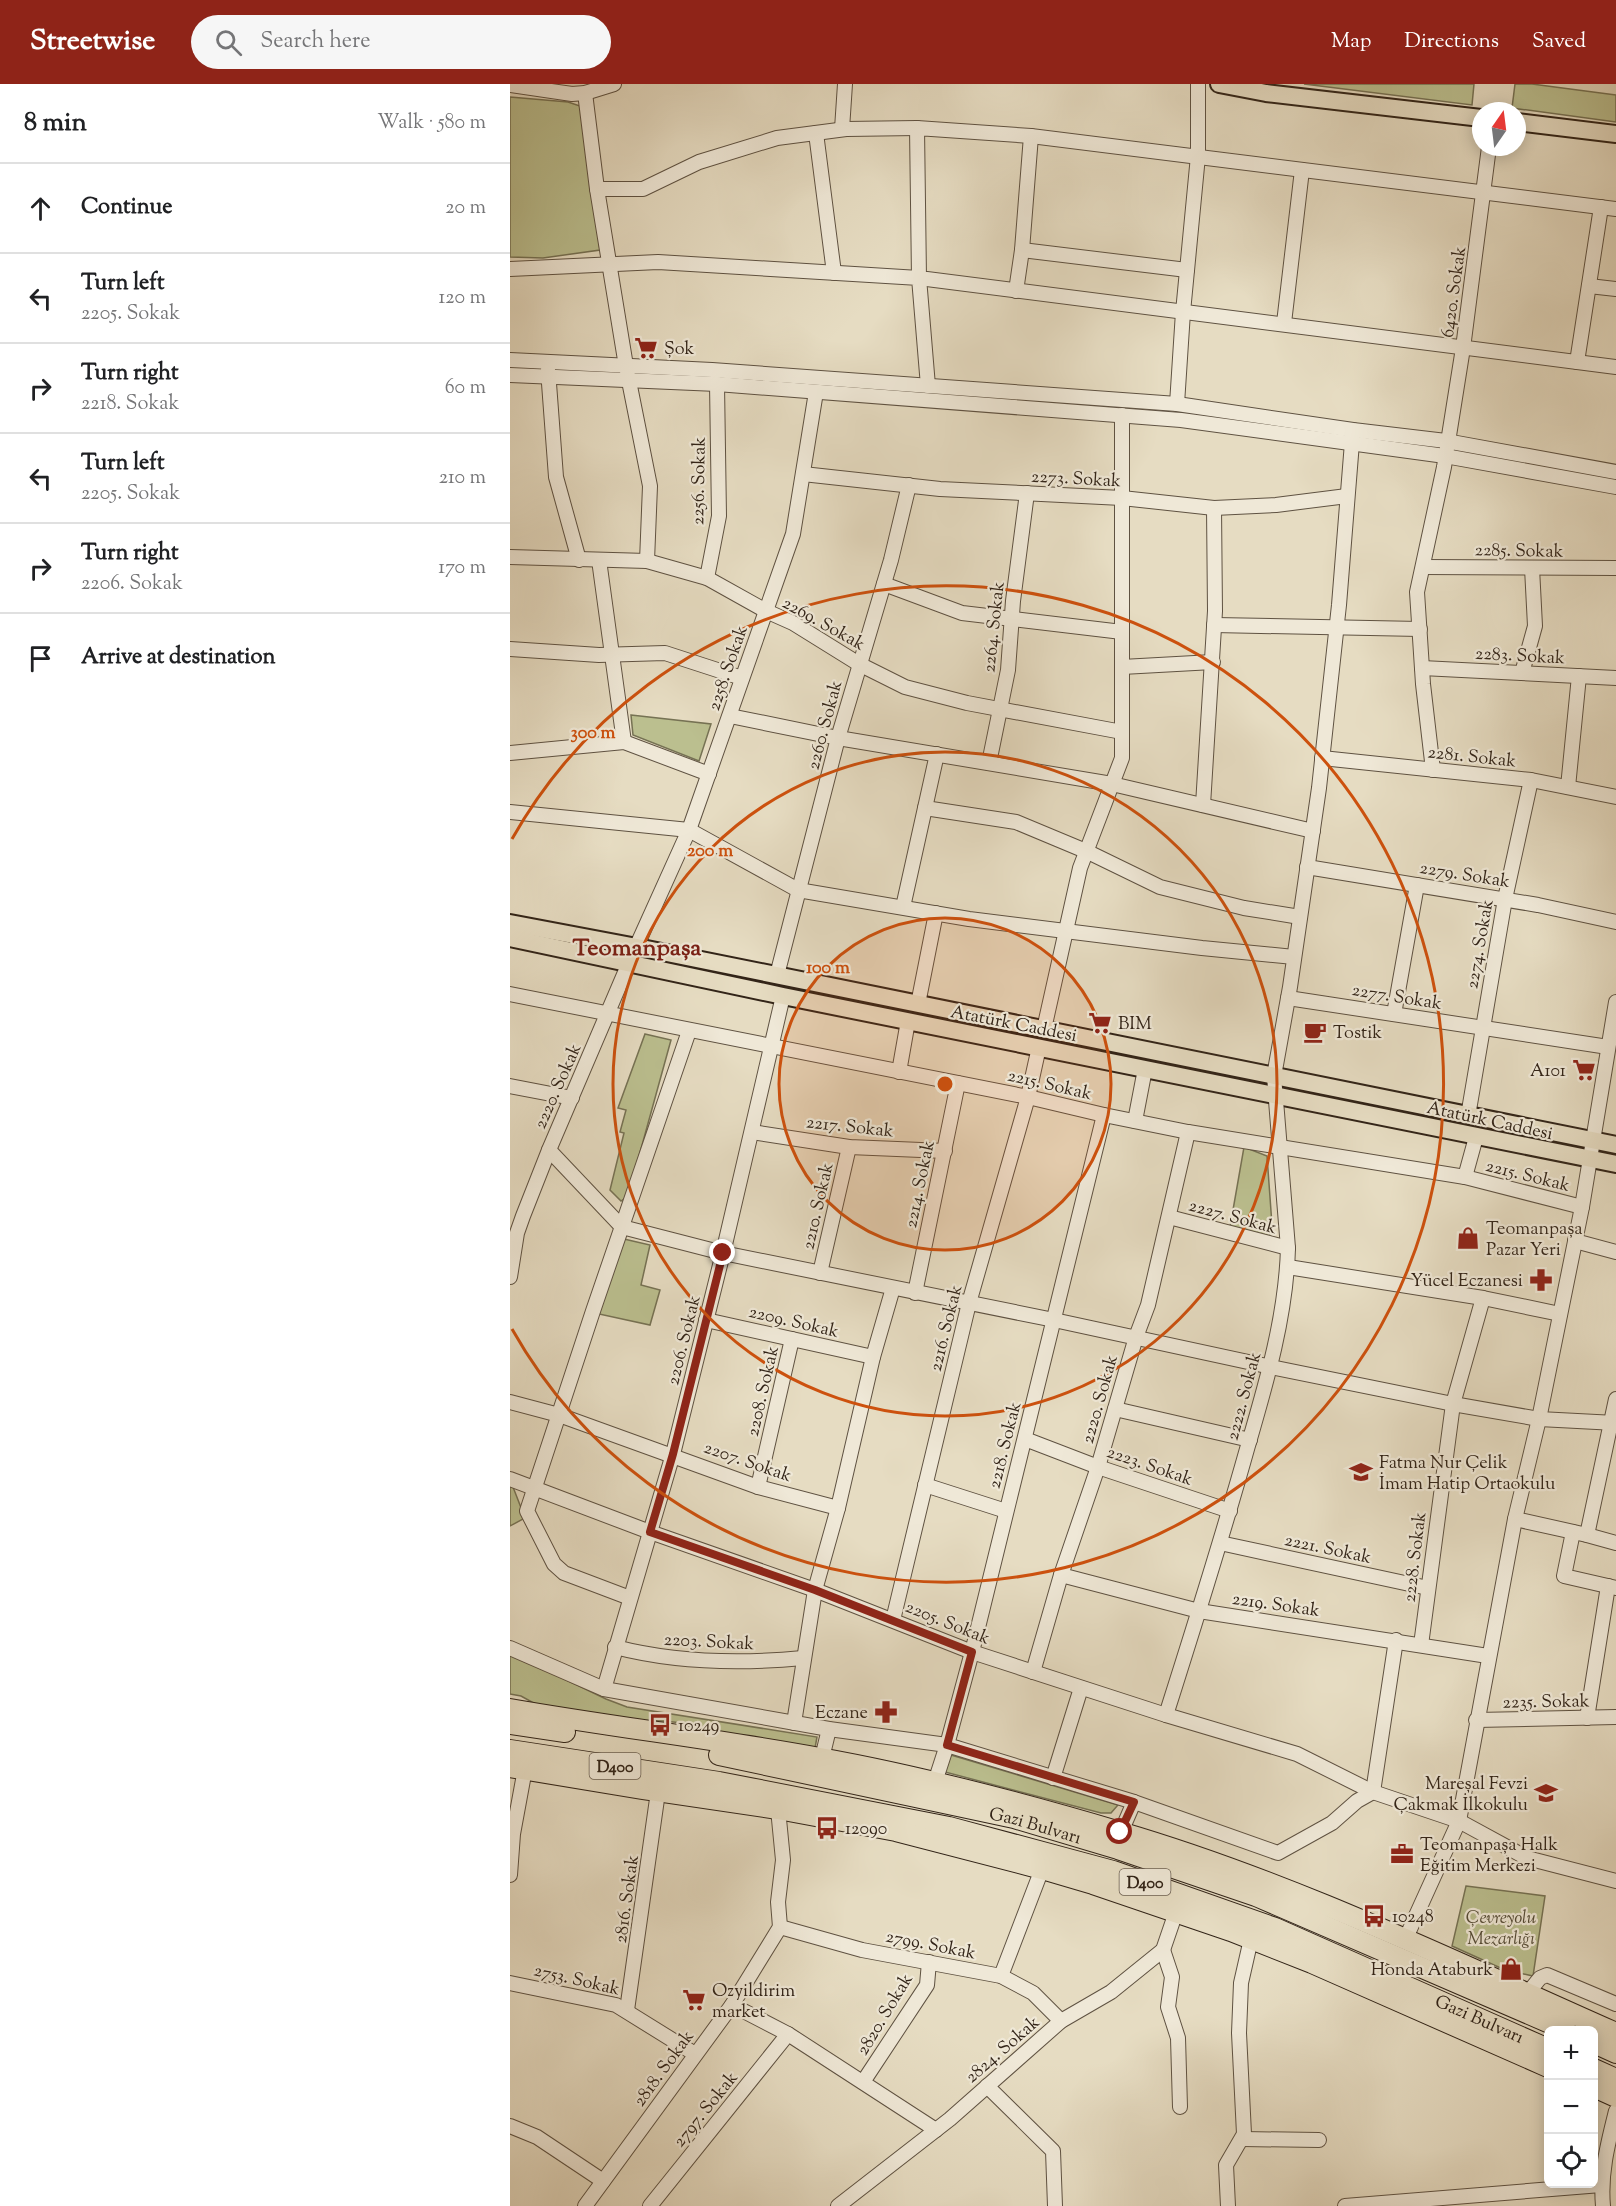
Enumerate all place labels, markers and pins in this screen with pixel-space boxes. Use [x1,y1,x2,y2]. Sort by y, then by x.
supermarket icon: Şok [633,335,659,361]
place label: Şok [664,337,694,363]
supermarket icon: BIM [1087,1010,1113,1036]
place label: BIM [1118,1012,1152,1038]
cafe icon: Tostik [1302,1019,1328,1045]
place label: Tostik [1333,1021,1382,1047]
supermarket icon: A101 [1571,1057,1597,1083]
place label: A101 [1530,1059,1566,1085]
centre of rings [935,1074,955,1094]
place label: Teomanpaşa Pazar Yeri [1486,1217,1583,1264]
shop icon: Teomanpaşa Pazar Yeri [1455,1225,1481,1251]
pharmacy icon: Yücel Eczanesi [1528,1267,1554,1293]
place label: Yücel Eczanesi [1411,1269,1523,1295]
place label: Fatma Nur Çelik İmam Hatip Ortaokulu [1379,1451,1555,1498]
school or university icon: Fatma Nur Çelik İmam Hatip Ortaokulu [1348,1459,1374,1485]
pharmacy icon: Eczane [873,1699,899,1725]
place label: Eczane [815,1701,868,1727]
bus stop icon: 10249 [647,1712,673,1738]
place label: 10249 [678,1714,720,1740]
place label: Mareşal Fevzi Çakmak İlkokulu [1393,1772,1528,1819]
school or university icon: Mareşal Fevzi Çakmak İlkokulu [1533,1780,1559,1806]
bus stop icon: 12090 [814,1815,840,1841]
place label: 12090 [845,1817,887,1843]
place label: Teomanpaşa Halk Eğitim Merkezi [1420,1833,1558,1880]
office icon: Teomanpaşa Halk Eğitim Merkezi [1389,1841,1415,1867]
bus stop icon: 10248 [1361,1903,1387,1929]
place label: 10248 [1392,1905,1434,1931]
shop icon: Honda Ataburk [1498,1956,1524,1982]
place label: Honda Ataburk [1371,1958,1493,1984]
place label: Ozyildirim market [712,1979,795,2026]
supermarket icon: Ozyildirim market [681,1987,707,2013]

